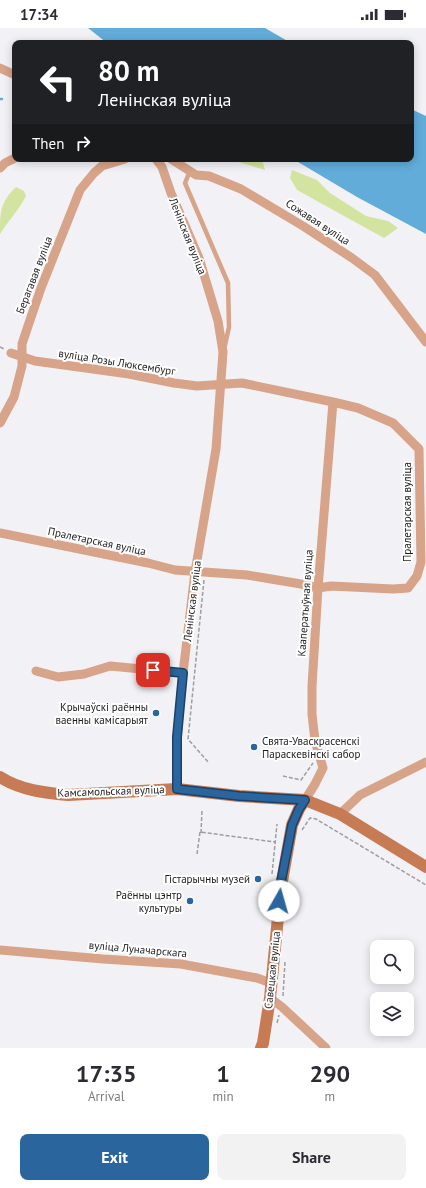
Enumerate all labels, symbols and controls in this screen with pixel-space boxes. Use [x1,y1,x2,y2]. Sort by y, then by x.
text: 17:34 [20,5,58,24]
text: 80 m [98,52,159,89]
icon: left [32,56,84,108]
text: Ленінская вуліца [98,88,231,111]
icon: right [72,132,94,154]
text: Then [32,134,64,153]
street label: Ленінская вуліца [166,195,210,276]
street label: Сожавая вуліца [283,196,353,248]
street label: Берагавая вуліца [13,234,55,316]
street label: вуліца Розы Люксембург [58,346,177,378]
street label: Пралетарская вуліца [400,462,414,562]
street label: Пралетарская вуліца [47,524,147,558]
street label: Кааператыўная вуліца [294,549,316,657]
street label: Ленінская вуліца [180,560,204,643]
pin [136,653,170,687]
icon: arrive [142,659,164,681]
place label: Крычаўскі раённы ваенны камісарыят [55,700,149,727]
marker: Крычаўскі раённы ваенны камісарыят [151,708,161,718]
place label: Свята-Уваскрасенскі Параскевінскі сабор [262,734,360,761]
marker: Свята-Уваскрасенскі Параскевінскі сабор [249,742,259,752]
street label: Камсамольская вуліца [57,782,165,800]
place label: Гістарычны музей [164,872,250,886]
marker: Гістарычны музей [253,874,263,884]
position arrow [258,880,300,922]
place label: Раённы цэнтр культуры [116,888,182,915]
marker: Раённы цэнтр культуры [185,896,195,906]
street label: Савецкая вуліца [261,930,283,1010]
street label: вуліца Луначарскага [88,938,188,960]
map controls [370,940,414,1036]
button: search [370,940,414,984]
button: layers [370,992,414,1036]
text: 17:35 [76,1058,137,1089]
text: 1 [216,1058,230,1089]
text: 290 [309,1058,350,1089]
text: Arrival [88,1088,124,1105]
text: min [212,1088,234,1105]
text: m [325,1088,335,1105]
button: Exit [20,1134,209,1180]
button: Share [217,1134,406,1180]

